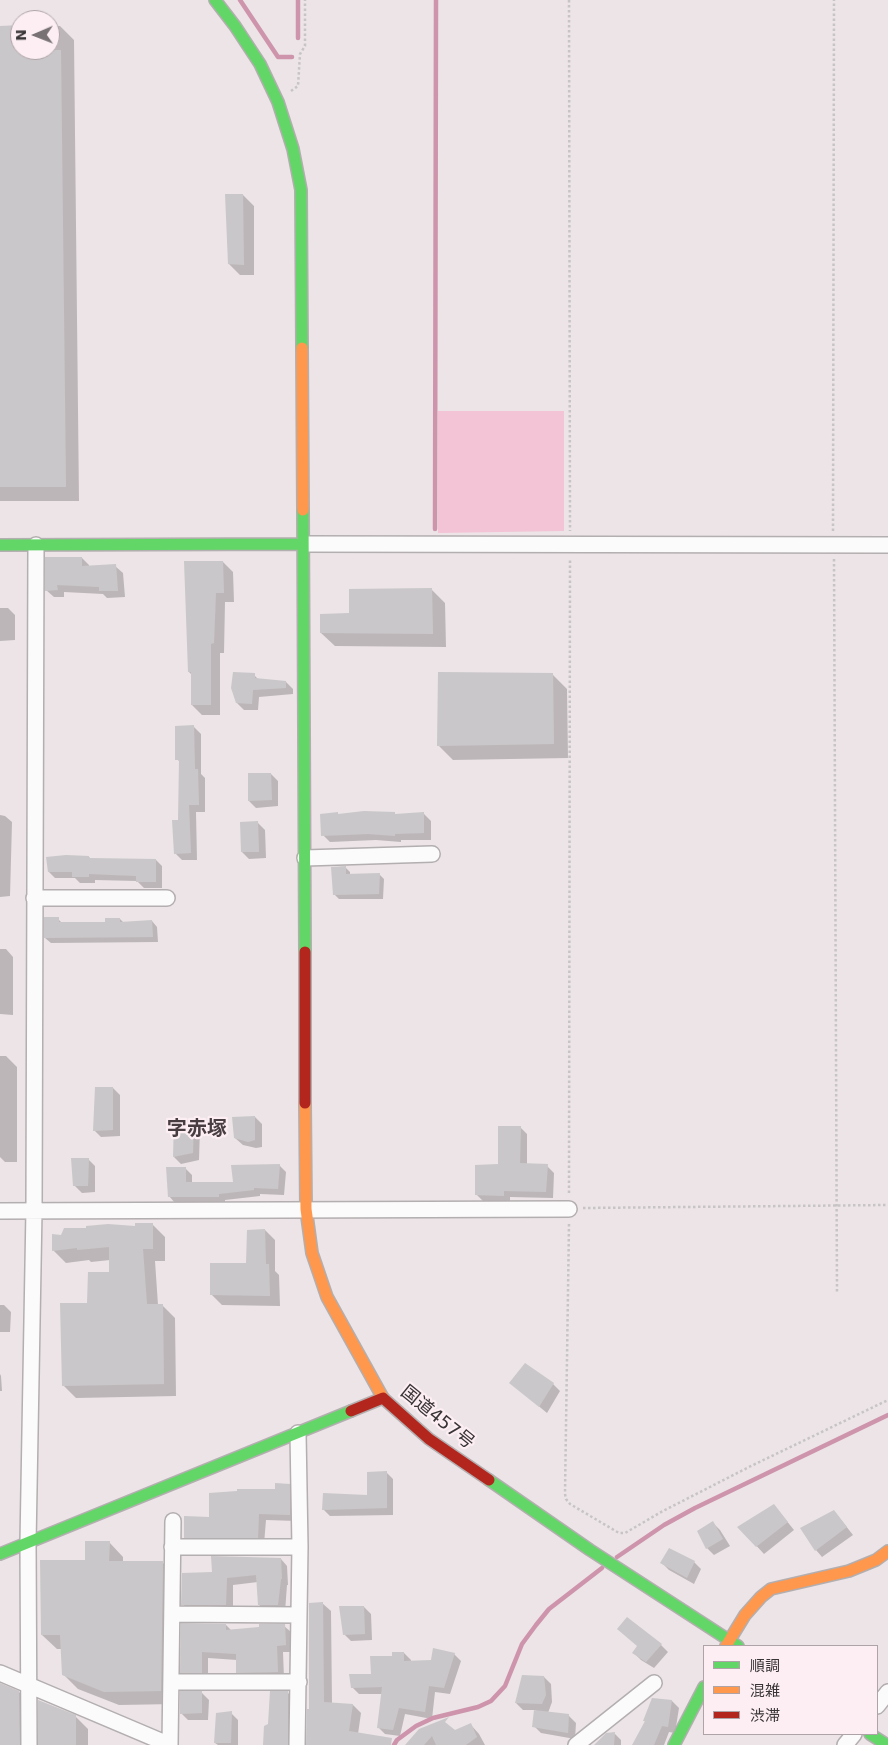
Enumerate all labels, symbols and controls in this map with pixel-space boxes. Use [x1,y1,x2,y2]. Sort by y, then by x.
north arrow [10,10,60,60]
text: N [13,29,29,41]
district label: 字赤塚 [167,1118,227,1142]
street label: 国道457号 [396,1382,478,1454]
legend [703,1645,878,1735]
text: 順調 [750,1657,780,1675]
text: 混雑 [750,1682,780,1700]
text: 渋滞 [750,1707,780,1725]

